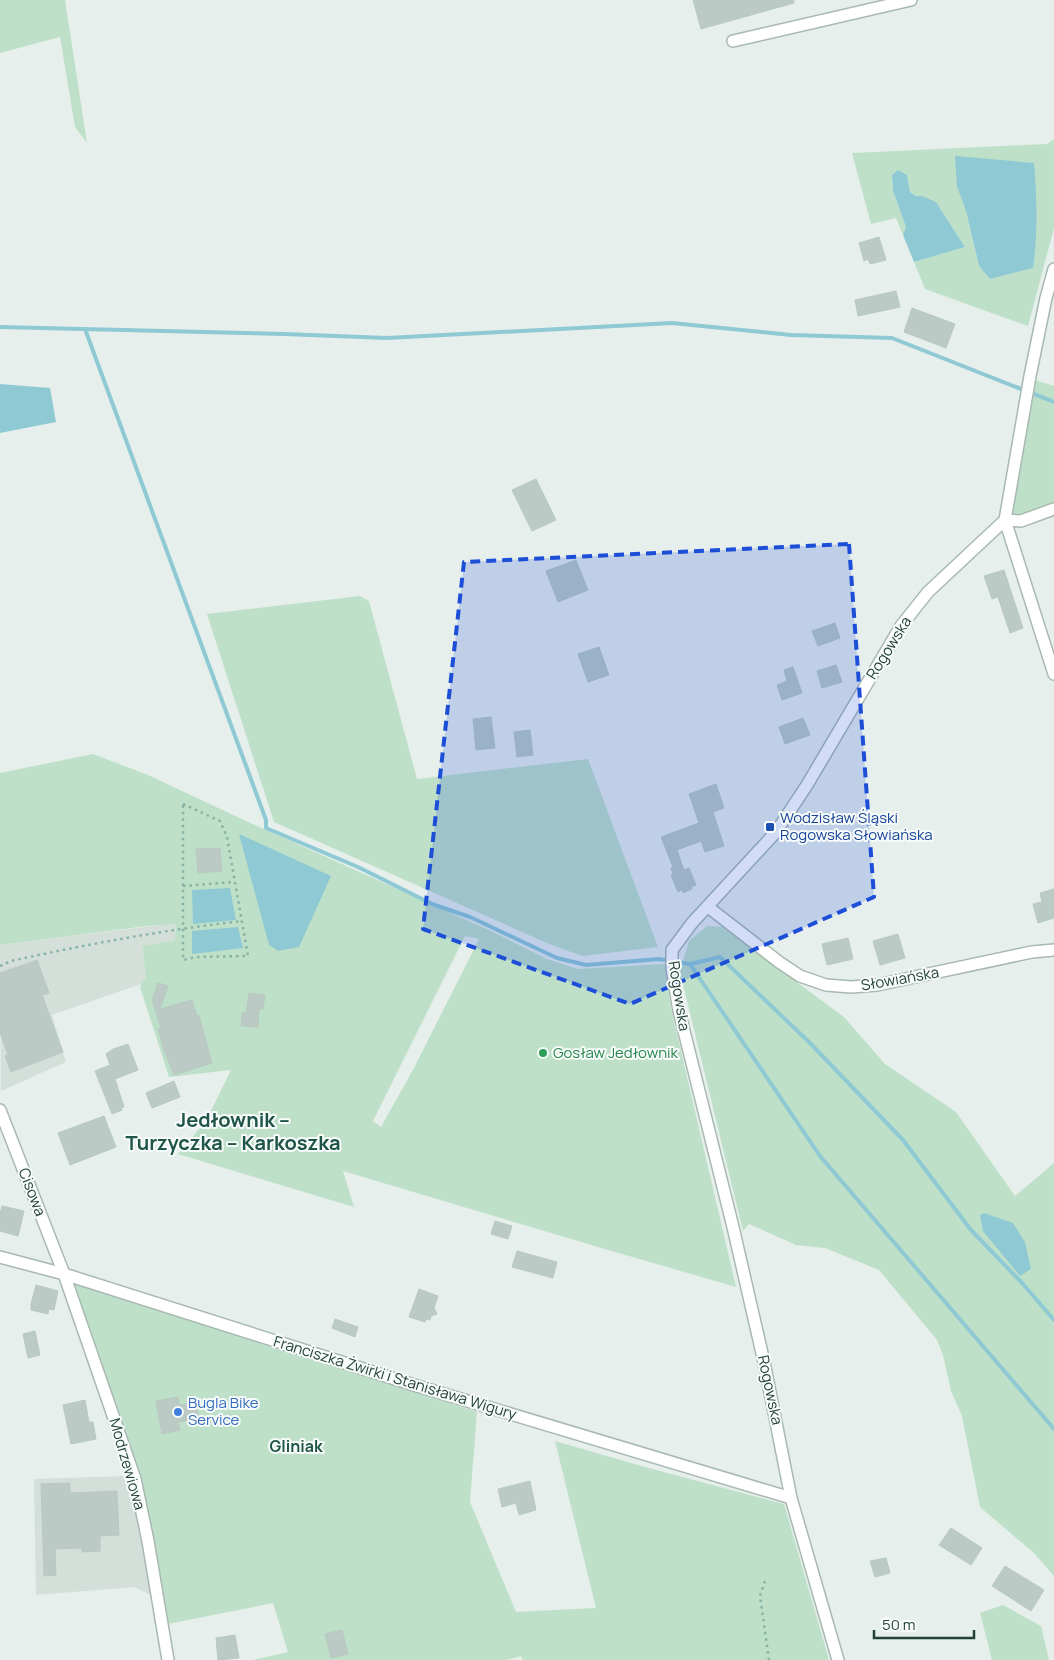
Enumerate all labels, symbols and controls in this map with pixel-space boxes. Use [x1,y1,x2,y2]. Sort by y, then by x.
street label: Rogowska [861,612,916,683]
place label: Wodzisław Śląski Rogowska Słowiańska [780,807,933,845]
marker: Wodzisław Śląski Rogowska Słowiańska [764,821,776,833]
street label: Rogowska [664,959,695,1032]
street label: Słowiańska [859,961,941,996]
place label: Gosław Jedłownik [553,1042,679,1063]
marker: Gosław Jedłownik [537,1047,549,1059]
district label: Jedłownik – Turzyczka – Karkoszka [126,1106,341,1156]
street label: Cisowa [14,1165,51,1219]
street label: Franciszka Żwirki i Stanisława Wigury [271,1330,519,1425]
street label: Rogowska [753,1353,788,1427]
place label: Bugla Bike Service [188,1392,259,1430]
marker: Bugla Bike Service [172,1406,184,1418]
street label: Modrzewiowa [104,1416,151,1512]
district label: Gliniak [269,1435,323,1457]
scale bar [874,1608,974,1640]
text: 50 m [882,1614,916,1635]

